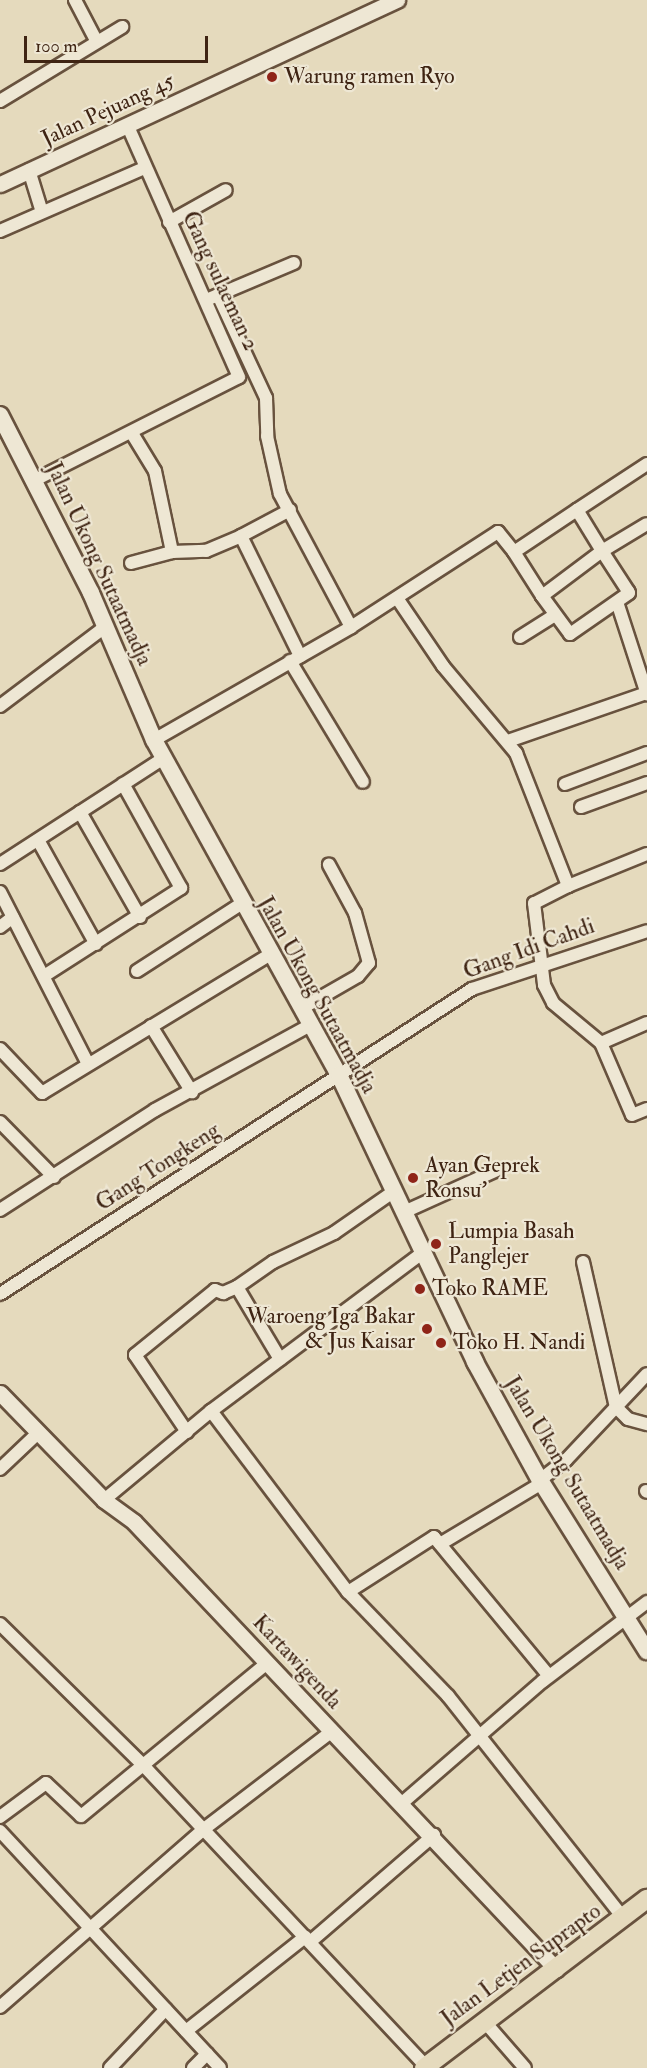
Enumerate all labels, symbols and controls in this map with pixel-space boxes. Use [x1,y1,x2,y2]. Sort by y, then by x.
scale bar [27,24,212,62]
text: 100 m [35,35,78,58]
place label: Warung ramen Ryo [284,64,455,90]
street label: Jalan Pejuang 45 [37,68,179,152]
marker: Warung ramen Ryo [265,70,279,84]
street label: Gang sulaeman 2 [176,207,264,355]
street label: Jalan Ukong Sutaatmadja [40,458,158,670]
street label: Jalan Ukong Sutaatmadja [252,892,382,1098]
street label: Gang Idi Cahdi [460,913,598,985]
street label: Gang Tongkeng [91,1117,225,1217]
place label: Ayan Geprek Ronsu' [425,1152,540,1204]
marker: Ayan Geprek Ronsu' [406,1171,420,1185]
place label: Lumpia Basah Panglejer [448,1218,574,1270]
marker: Lumpia Basah Panglejer [429,1237,443,1251]
place label: Toko RAME [432,1276,548,1302]
marker: Toko RAME [413,1282,427,1296]
place label: Waroeng Iga Bakar & Jus Kaisar [246,1303,415,1354]
marker: Waroeng Iga Bakar & Jus Kaisar [420,1322,434,1336]
place label: Toko H. Nandi [453,1330,585,1356]
marker: Toko H. Nandi [434,1336,448,1350]
street label: Jalan Ukong Sutaatmadja [499,1371,635,1575]
street label: Kartawigenda [247,1609,347,1715]
street label: Jalan Letjen Suprapto [436,1898,606,2032]

